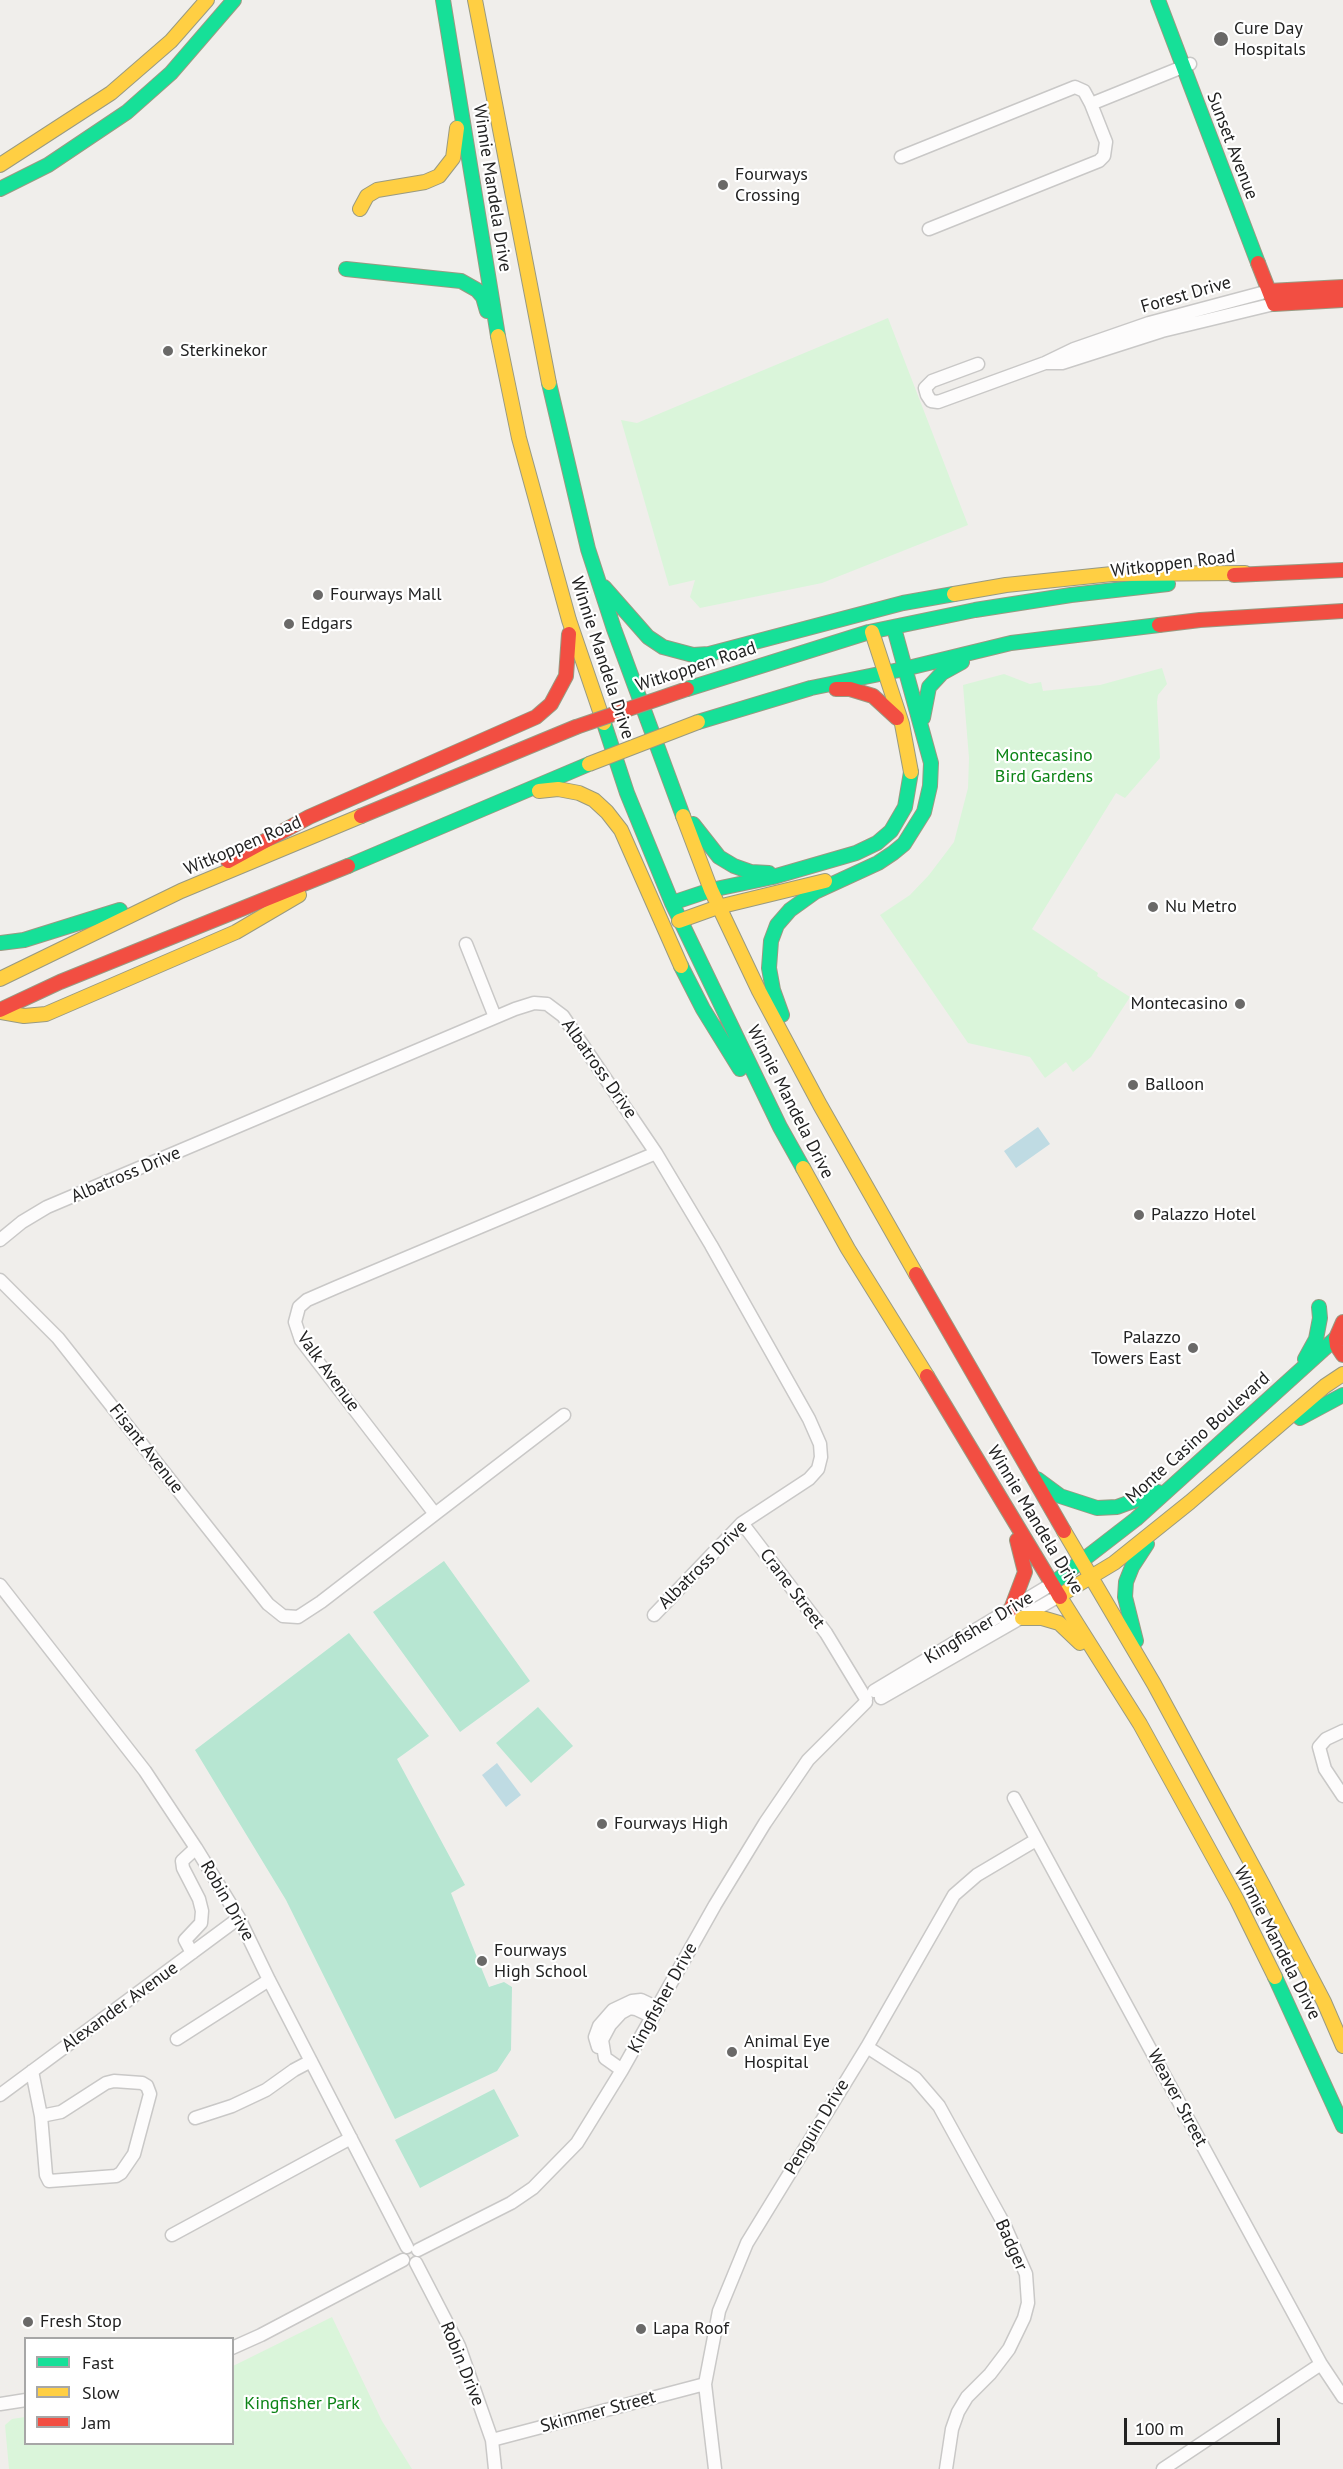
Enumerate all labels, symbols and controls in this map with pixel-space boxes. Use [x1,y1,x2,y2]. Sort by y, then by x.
place label: Cure Day Hospitals [1234,18,1306,60]
marker: Cure Day Hospitals [1212,30,1230,48]
street label: Sunset Avenue [1202,89,1262,203]
street label: Winnie Mandela Drive [468,103,516,273]
place label: Fourways Crossing [735,164,808,207]
marker: Fourways Crossing [716,178,730,192]
street label: Forest Drive [1138,272,1234,318]
place label: Sterkinekor [180,340,267,362]
marker: Sterkinekor [161,344,175,358]
street label: Witkoppen Road [1110,546,1236,582]
street label: Winnie Mandela Drive [566,574,638,742]
place label: Fourways Mall [330,584,441,606]
marker: Fourways Mall [311,588,325,602]
place label: Edgars [301,613,353,635]
marker: Edgars [282,617,296,631]
street label: Witkoppen Road [633,637,759,697]
park label: Montecasino Bird Gardens [995,745,1093,788]
street label: Witkoppen Road [181,812,305,880]
place label: Nu Metro [1165,896,1237,918]
marker: Nu Metro [1146,900,1160,914]
place label: Montecasino [1130,993,1228,1015]
marker: Montecasino [1233,997,1247,1011]
street label: Albatross Drive [557,1015,641,1123]
street label: Winnie Mandela Drive [742,1022,838,1182]
place label: Balloon [1145,1074,1204,1096]
marker: Balloon [1126,1078,1140,1092]
street label: Albatross Drive [68,1142,184,1208]
place label: Palazzo Hotel [1151,1204,1256,1226]
marker: Palazzo Hotel [1132,1208,1146,1222]
place label: Palazzo Towers East [1091,1327,1181,1370]
street label: Valk Avenue [292,1328,364,1416]
marker: Palazzo Towers East [1186,1341,1200,1355]
street label: Monte Casino Boulevard [1121,1368,1275,1508]
street label: Fisant Avenue [104,1400,188,1498]
street label: Winnie Mandela Drive [982,1442,1088,1598]
street label: Albatross Drive [654,1516,752,1614]
street label: Crane Street [755,1545,829,1633]
street label: Kingfisher Drive [921,1587,1037,1669]
place label: Fourways High [614,1813,728,1835]
marker: Fourways High [595,1817,609,1831]
street label: Robin Drive [195,1857,259,1945]
street label: Winnie Mandela Drive [1229,1863,1325,2023]
street label: Kingfisher Drive [624,1939,702,2057]
place label: Fourways High School [494,1940,587,1982]
marker: Fourways High School [475,1954,489,1968]
street label: Alexander Avenue [58,1958,182,2056]
place label: Animal Eye Hospital [744,2031,830,2074]
marker: Animal Eye Hospital [725,2045,739,2059]
street label: Weaver Street [1142,2046,1212,2150]
street label: Penguin Drive [780,2075,854,2179]
street label: Badger [990,2216,1032,2274]
place label: Fresh Stop [40,2311,122,2333]
marker: Fresh Stop [21,2315,35,2329]
place label: Lapa Roof [653,2318,729,2340]
street label: Robin Drive [435,2319,489,2409]
marker: Lapa Roof [634,2322,648,2336]
legend [24,2337,234,2445]
text: Fast [82,2351,114,2374]
text: Slow [82,2381,120,2404]
street label: Skimmer Street [538,2386,658,2438]
park label: Kingfisher Park [244,2393,360,2415]
scale bar [1127,2406,1283,2444]
text: Jam [82,2411,111,2434]
text: 100 m [1135,2417,1184,2440]

